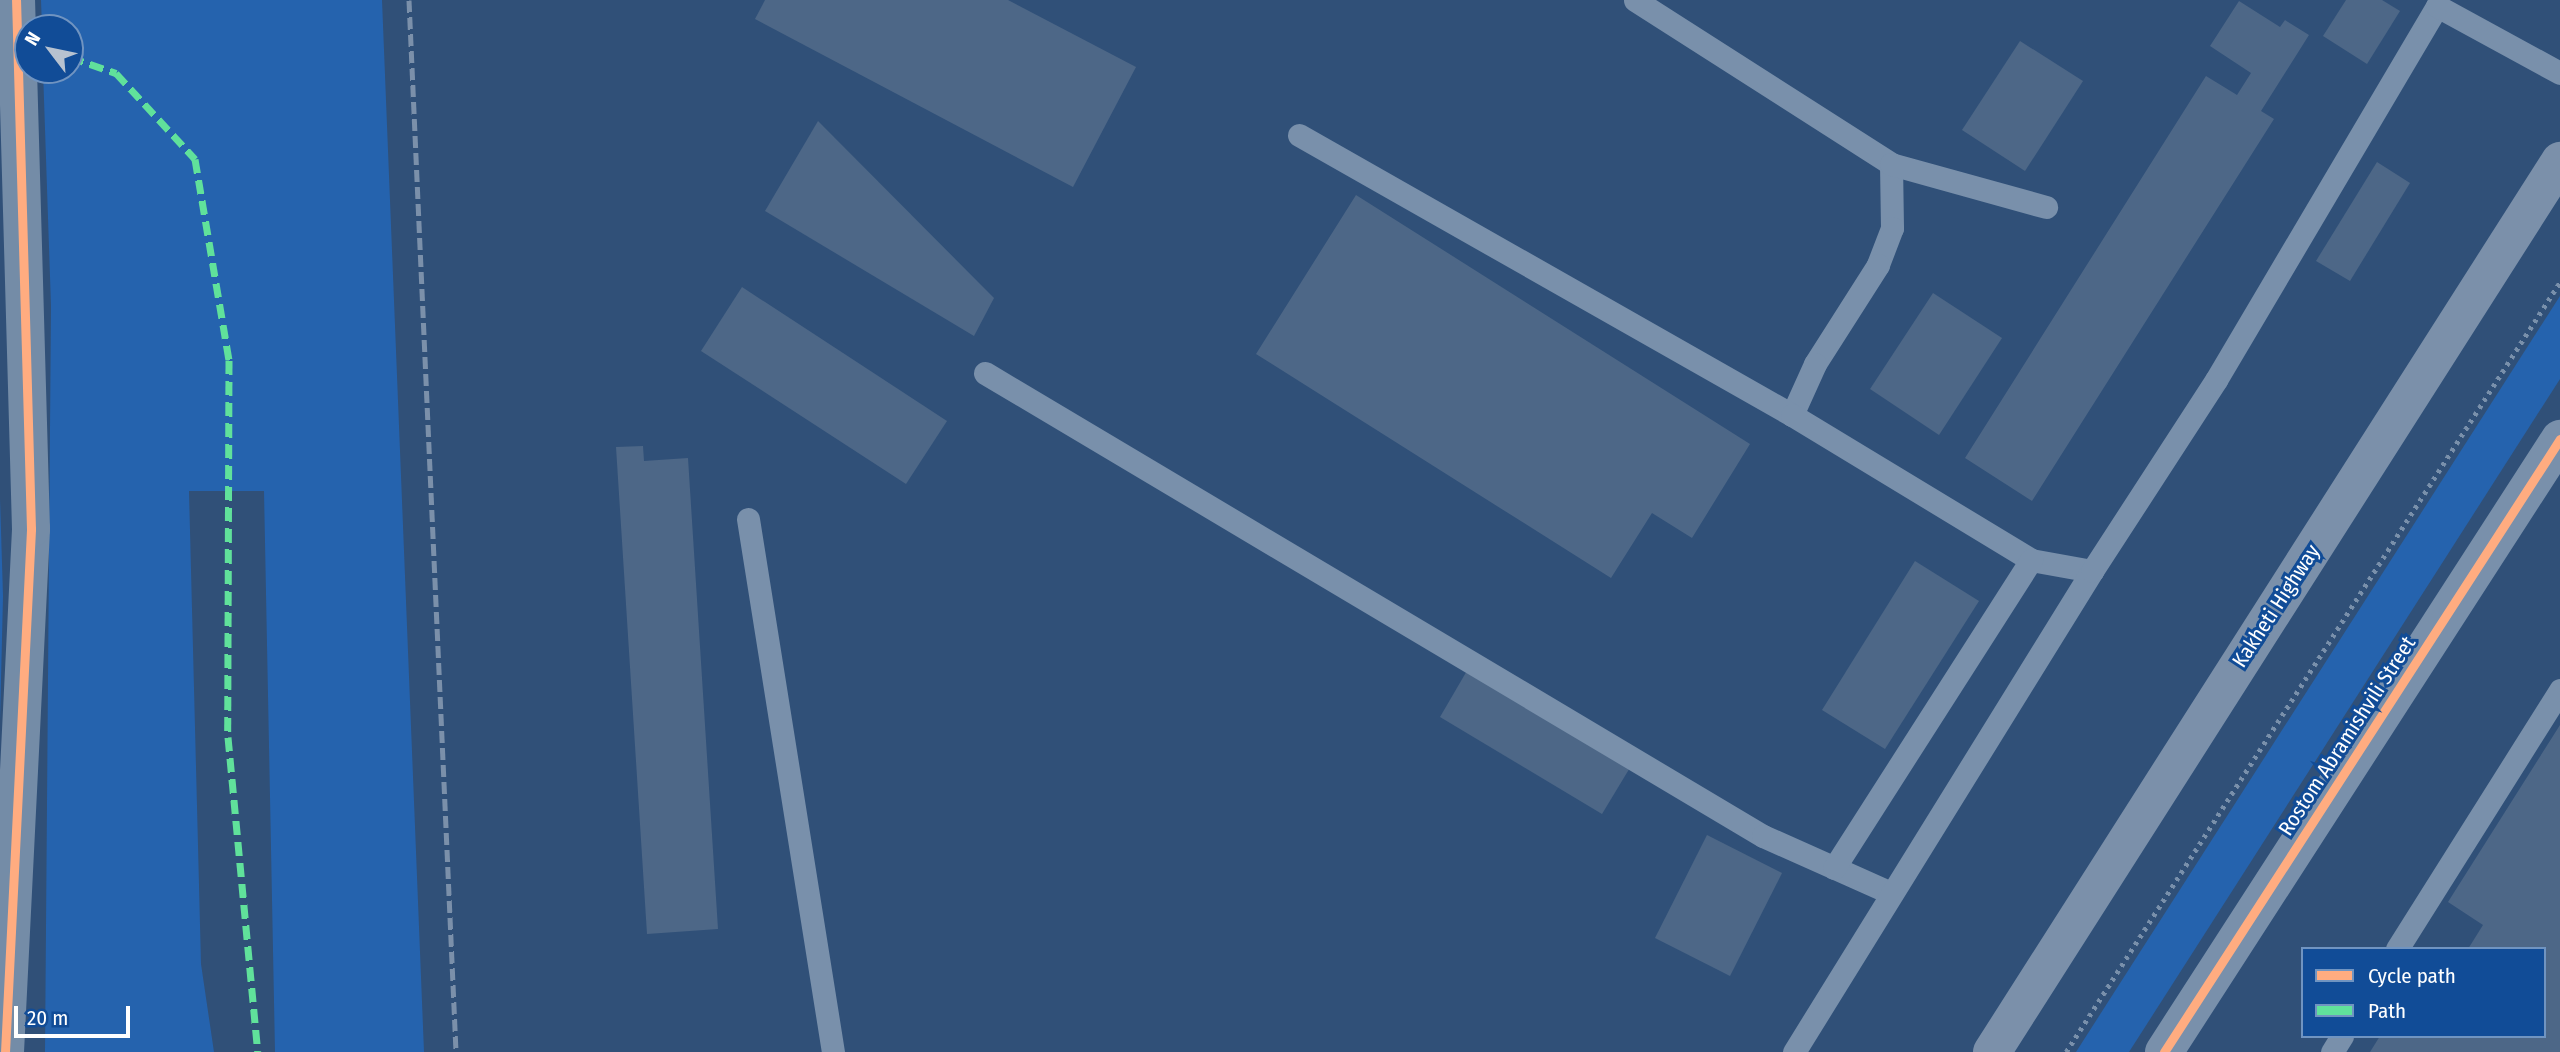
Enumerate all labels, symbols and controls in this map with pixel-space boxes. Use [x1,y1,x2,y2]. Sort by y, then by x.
north arrow [14,14,84,84]
text: N [20,28,45,50]
street label: Kakheti Highway [2227,540,2325,672]
street label: Rostom Abramishvili Street [2273,632,2421,840]
legend [2301,947,2546,1038]
text: Cycle path [2368,963,2456,989]
scale bar [18,992,133,1036]
text: Path [2368,998,2406,1024]
text: 20 m [27,1005,68,1031]

